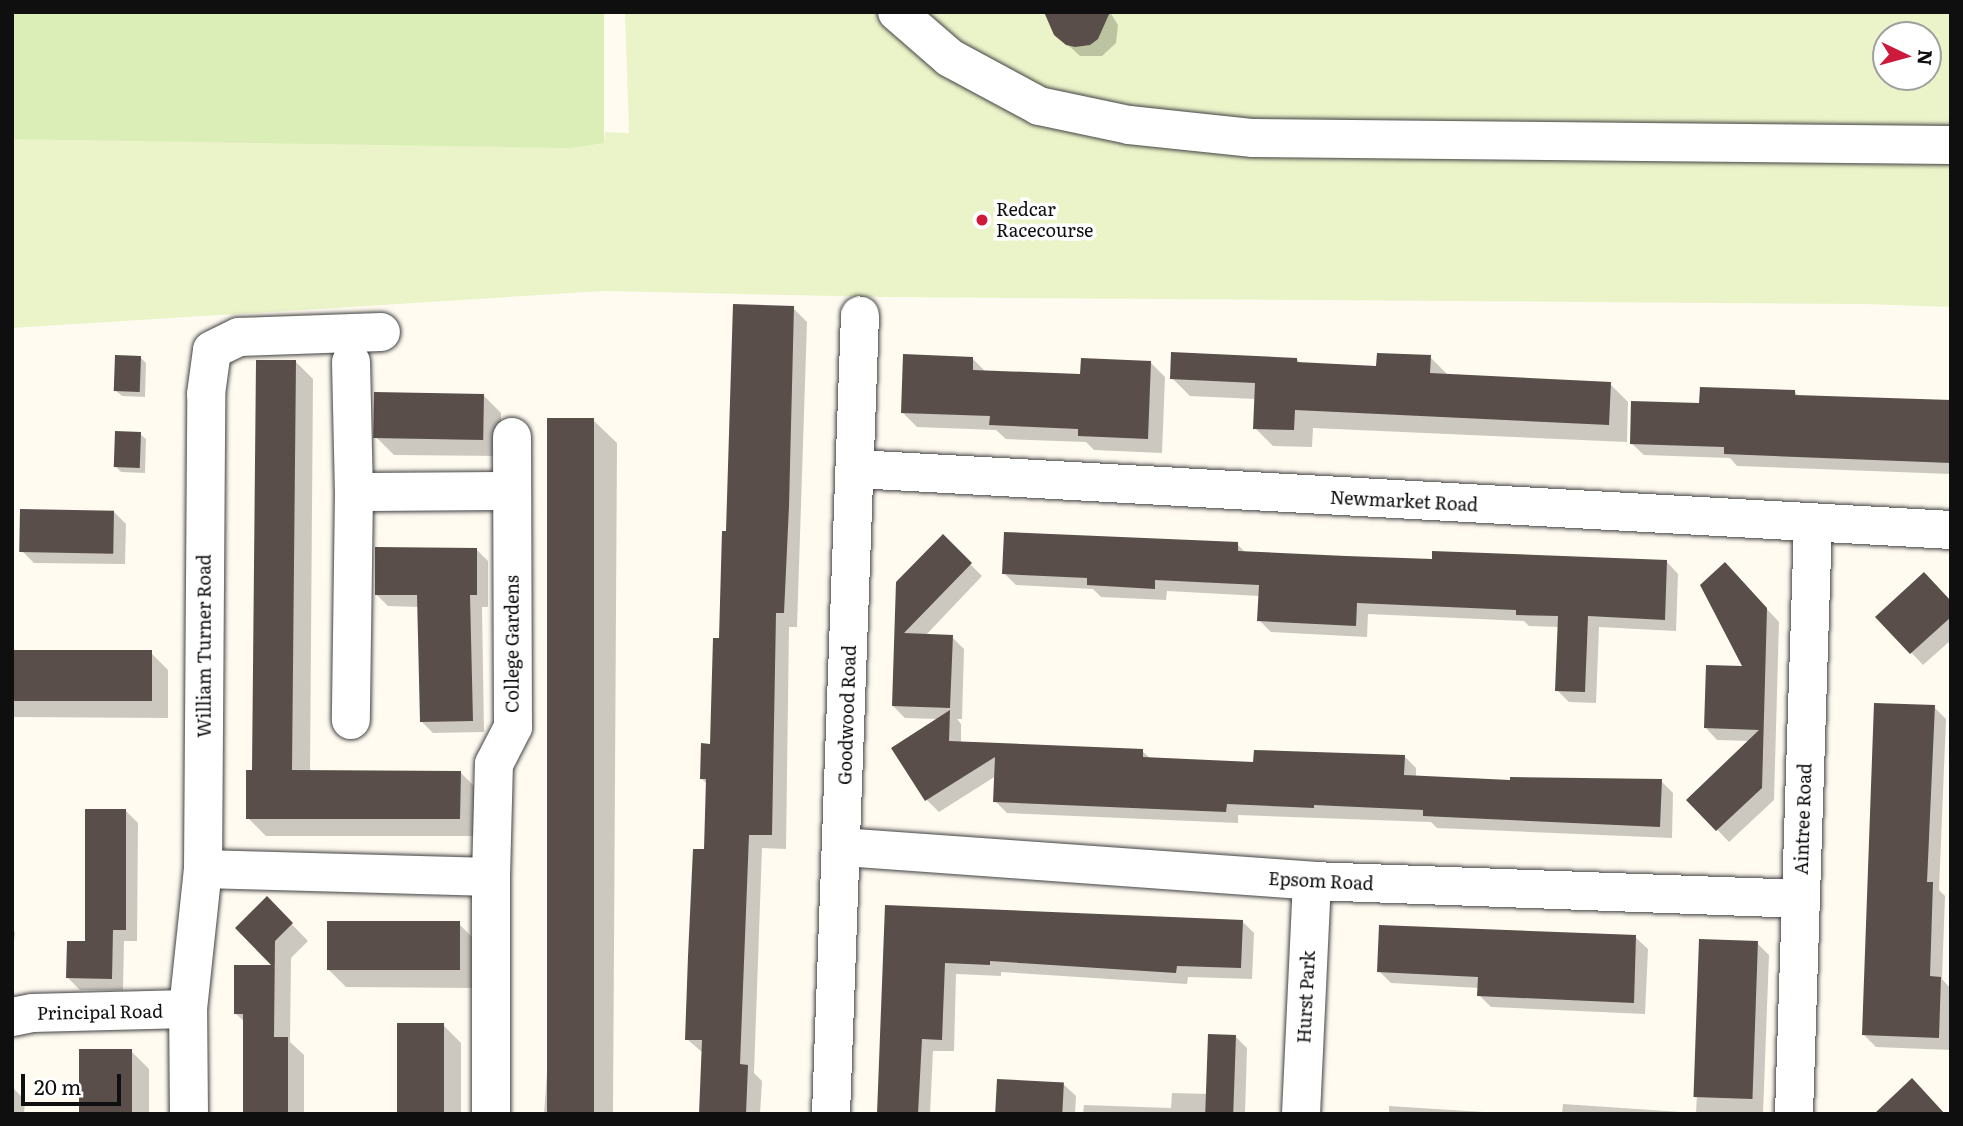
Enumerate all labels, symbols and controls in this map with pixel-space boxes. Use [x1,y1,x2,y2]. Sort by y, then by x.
north arrow [1872,21,1942,91]
text: N [1911,48,1941,67]
place label: Redcar Racecourse [996,199,1093,242]
marker: Redcar Racecourse [974,212,990,228]
street label: Newmarket Road [1329,486,1479,516]
street label: William Turner Road [193,554,215,738]
street label: College Gardens [501,575,523,713]
street label: Goodwood Road [834,645,860,785]
street label: Aintree Road [1790,763,1816,875]
street label: Epsom Road [1268,867,1374,895]
street label: Hurst Park [1293,950,1319,1044]
street label: Principal Road [37,1000,163,1024]
scale bar [24,1060,124,1104]
text: 20 m [34,1070,81,1101]

